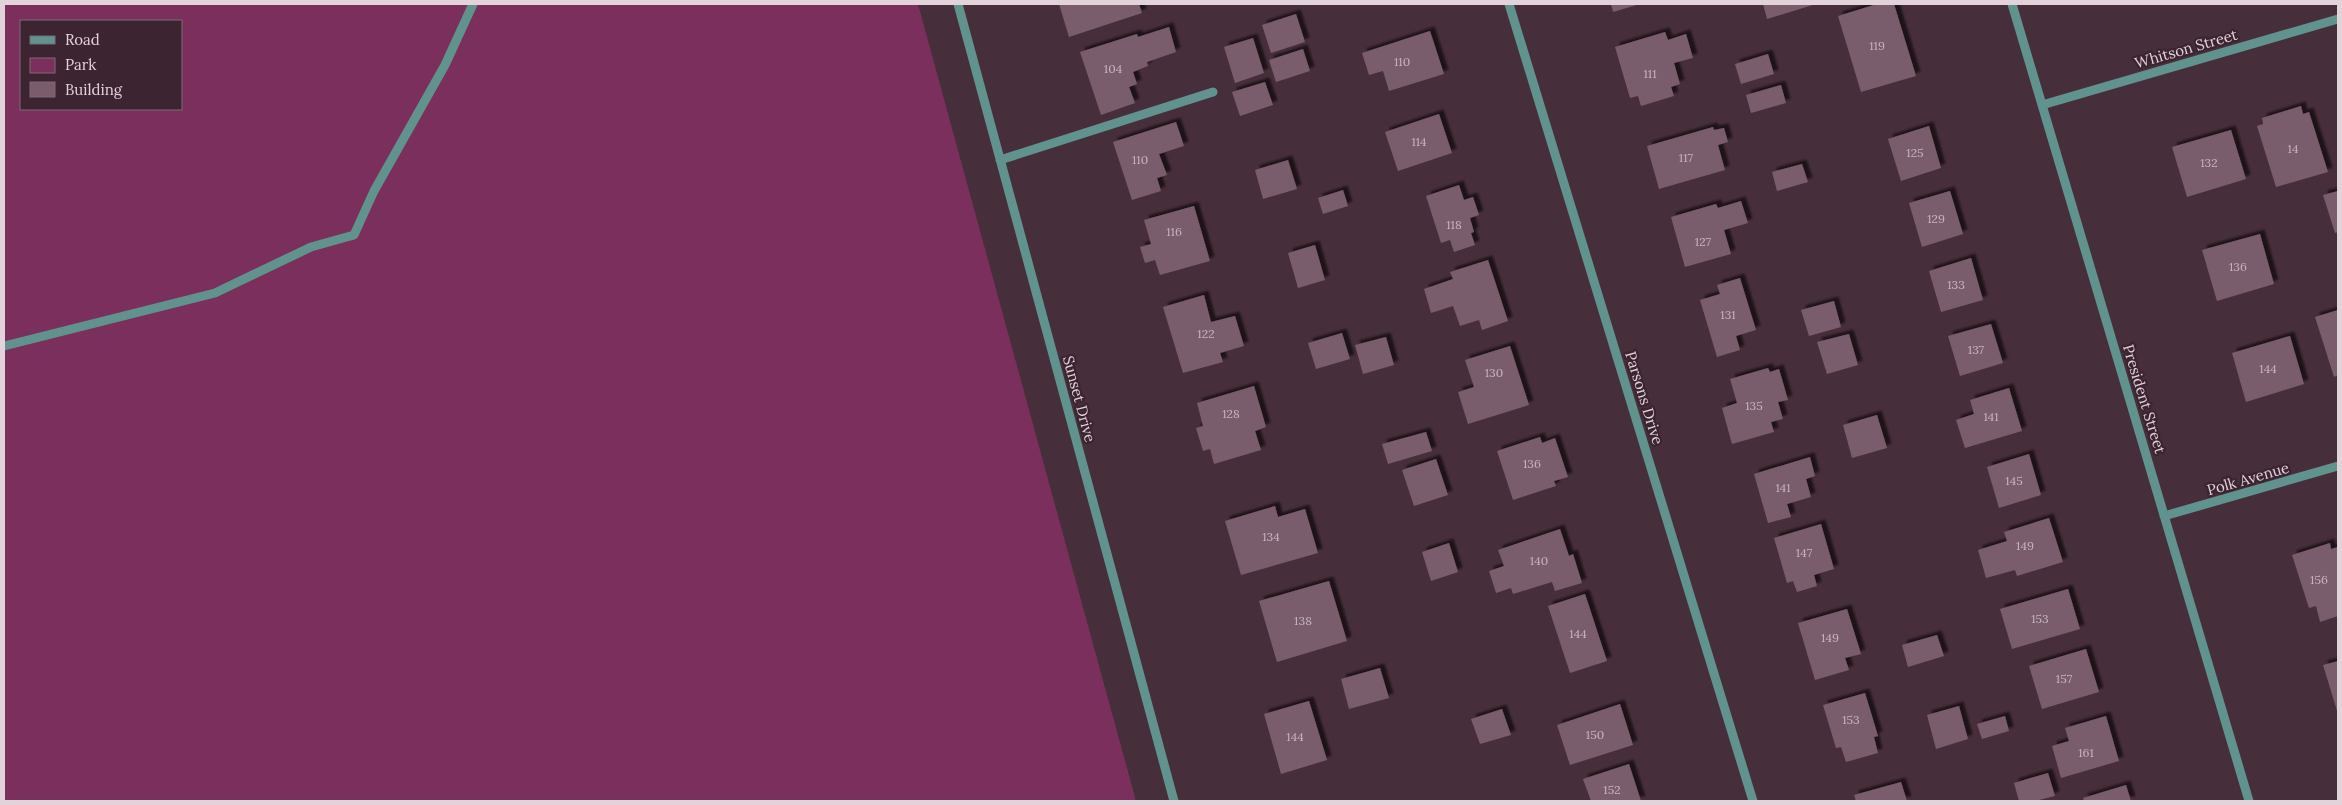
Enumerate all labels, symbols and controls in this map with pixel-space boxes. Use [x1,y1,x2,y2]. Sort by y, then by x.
legend [20,20,182,110]
street label: Whitson Street [2132,25,2240,72]
text: Road [65,30,100,49]
house number: 119 [1869,38,1885,53]
house number: 110 [1394,54,1410,69]
text: Park [65,55,96,74]
house number: 104 [1104,61,1123,76]
house number: 111 [1643,66,1657,81]
text: Building [65,80,123,99]
house number: 114 [1411,134,1427,149]
house number: 14 [2288,141,2299,156]
house number: 125 [1906,145,1924,160]
house number: 117 [1679,150,1694,165]
house number: 110 [1132,152,1148,167]
house number: 132 [2200,155,2218,170]
house number: 129 [1927,211,1945,226]
house number: 118 [1446,217,1462,232]
house number: 116 [1166,224,1182,239]
house number: 127 [1695,234,1712,249]
house number: 136 [2229,259,2247,274]
house number: 133 [1947,277,1965,292]
house number: 131 [1720,307,1736,322]
house number: 122 [1197,326,1215,341]
house number: 137 [1968,342,1985,357]
street label: President Street [2119,342,2170,456]
street label: Parsons Drive [1621,349,1668,447]
street label: Sunset Drive [1059,354,1100,444]
house number: 144 [2259,361,2277,376]
house number: 130 [1485,365,1503,380]
house number: 135 [1745,398,1763,413]
house number: 128 [1222,406,1240,421]
house number: 141 [1983,409,1999,424]
house number: 136 [1523,456,1541,471]
street label: Polk Avenue [2205,458,2291,499]
house number: 145 [2005,473,2023,488]
house number: 141 [1775,480,1791,495]
house number: 134 [1262,529,1280,544]
house number: 149 [2016,538,2034,553]
house number: 147 [1796,545,1813,560]
house number: 140 [1530,553,1548,568]
house number: 156 [2310,572,2328,587]
house number: 153 [2031,611,2049,626]
house number: 138 [1294,613,1312,628]
house number: 144 [1569,626,1587,641]
house number: 149 [1821,630,1839,645]
house number: 157 [2056,671,2073,686]
house number: 153 [1842,712,1860,727]
house number: 150 [1586,727,1604,742]
house number: 144 [1286,729,1304,744]
house number: 161 [2078,745,2094,760]
house number: 152 [1603,782,1621,797]

